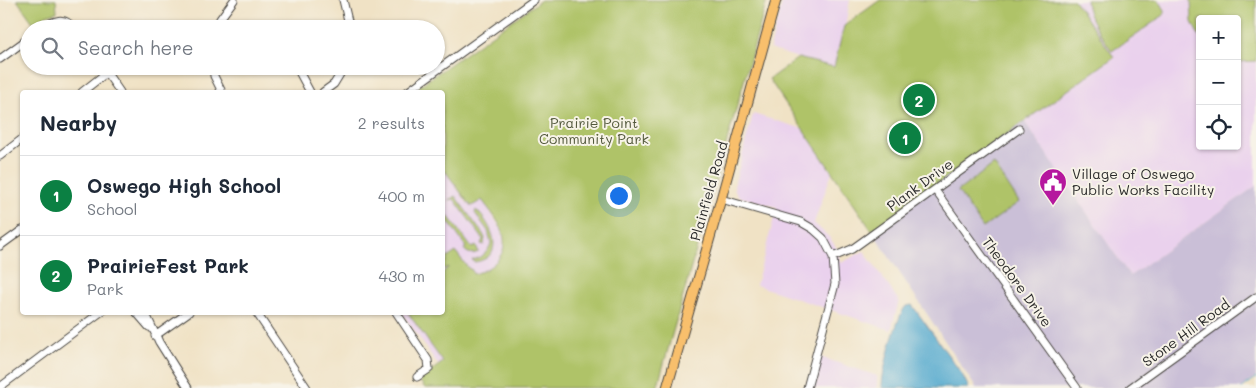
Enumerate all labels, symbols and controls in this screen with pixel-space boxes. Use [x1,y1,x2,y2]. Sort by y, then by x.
map controls [1196,15,1241,150]
button: + [1196,15,1241,60]
search box [20,20,445,75]
icon: search [38,34,66,62]
text: Search here [78,35,194,60]
button: − [1196,60,1241,105]
pin: 2 [903,81,935,119]
button: locate [1196,105,1241,150]
text: Nearby [40,109,117,136]
text: 2 results [358,112,425,133]
park label: Prairie Point Community Park [539,113,649,148]
pin: 1 [889,119,921,157]
street label: Plainfield Road [685,139,732,243]
street label: Plank Drive [883,154,957,215]
place label: Village of Oswego Public Works Facility [1072,164,1214,199]
public building icon: Village of Oswego Public Works Facility [1038,167,1068,206]
text: Oswego High School [87,173,281,198]
your location [606,183,632,209]
text: 1 [52,185,60,206]
text: 400 m [378,185,425,206]
text: School [87,198,137,219]
street label: Theodore Drive [978,233,1057,331]
text: PrairieFest Park [87,253,249,278]
text: 2 [52,265,60,286]
text: 430 m [378,265,425,286]
text: Park [87,278,123,299]
street label: Stone Hill Road [1138,294,1233,371]

